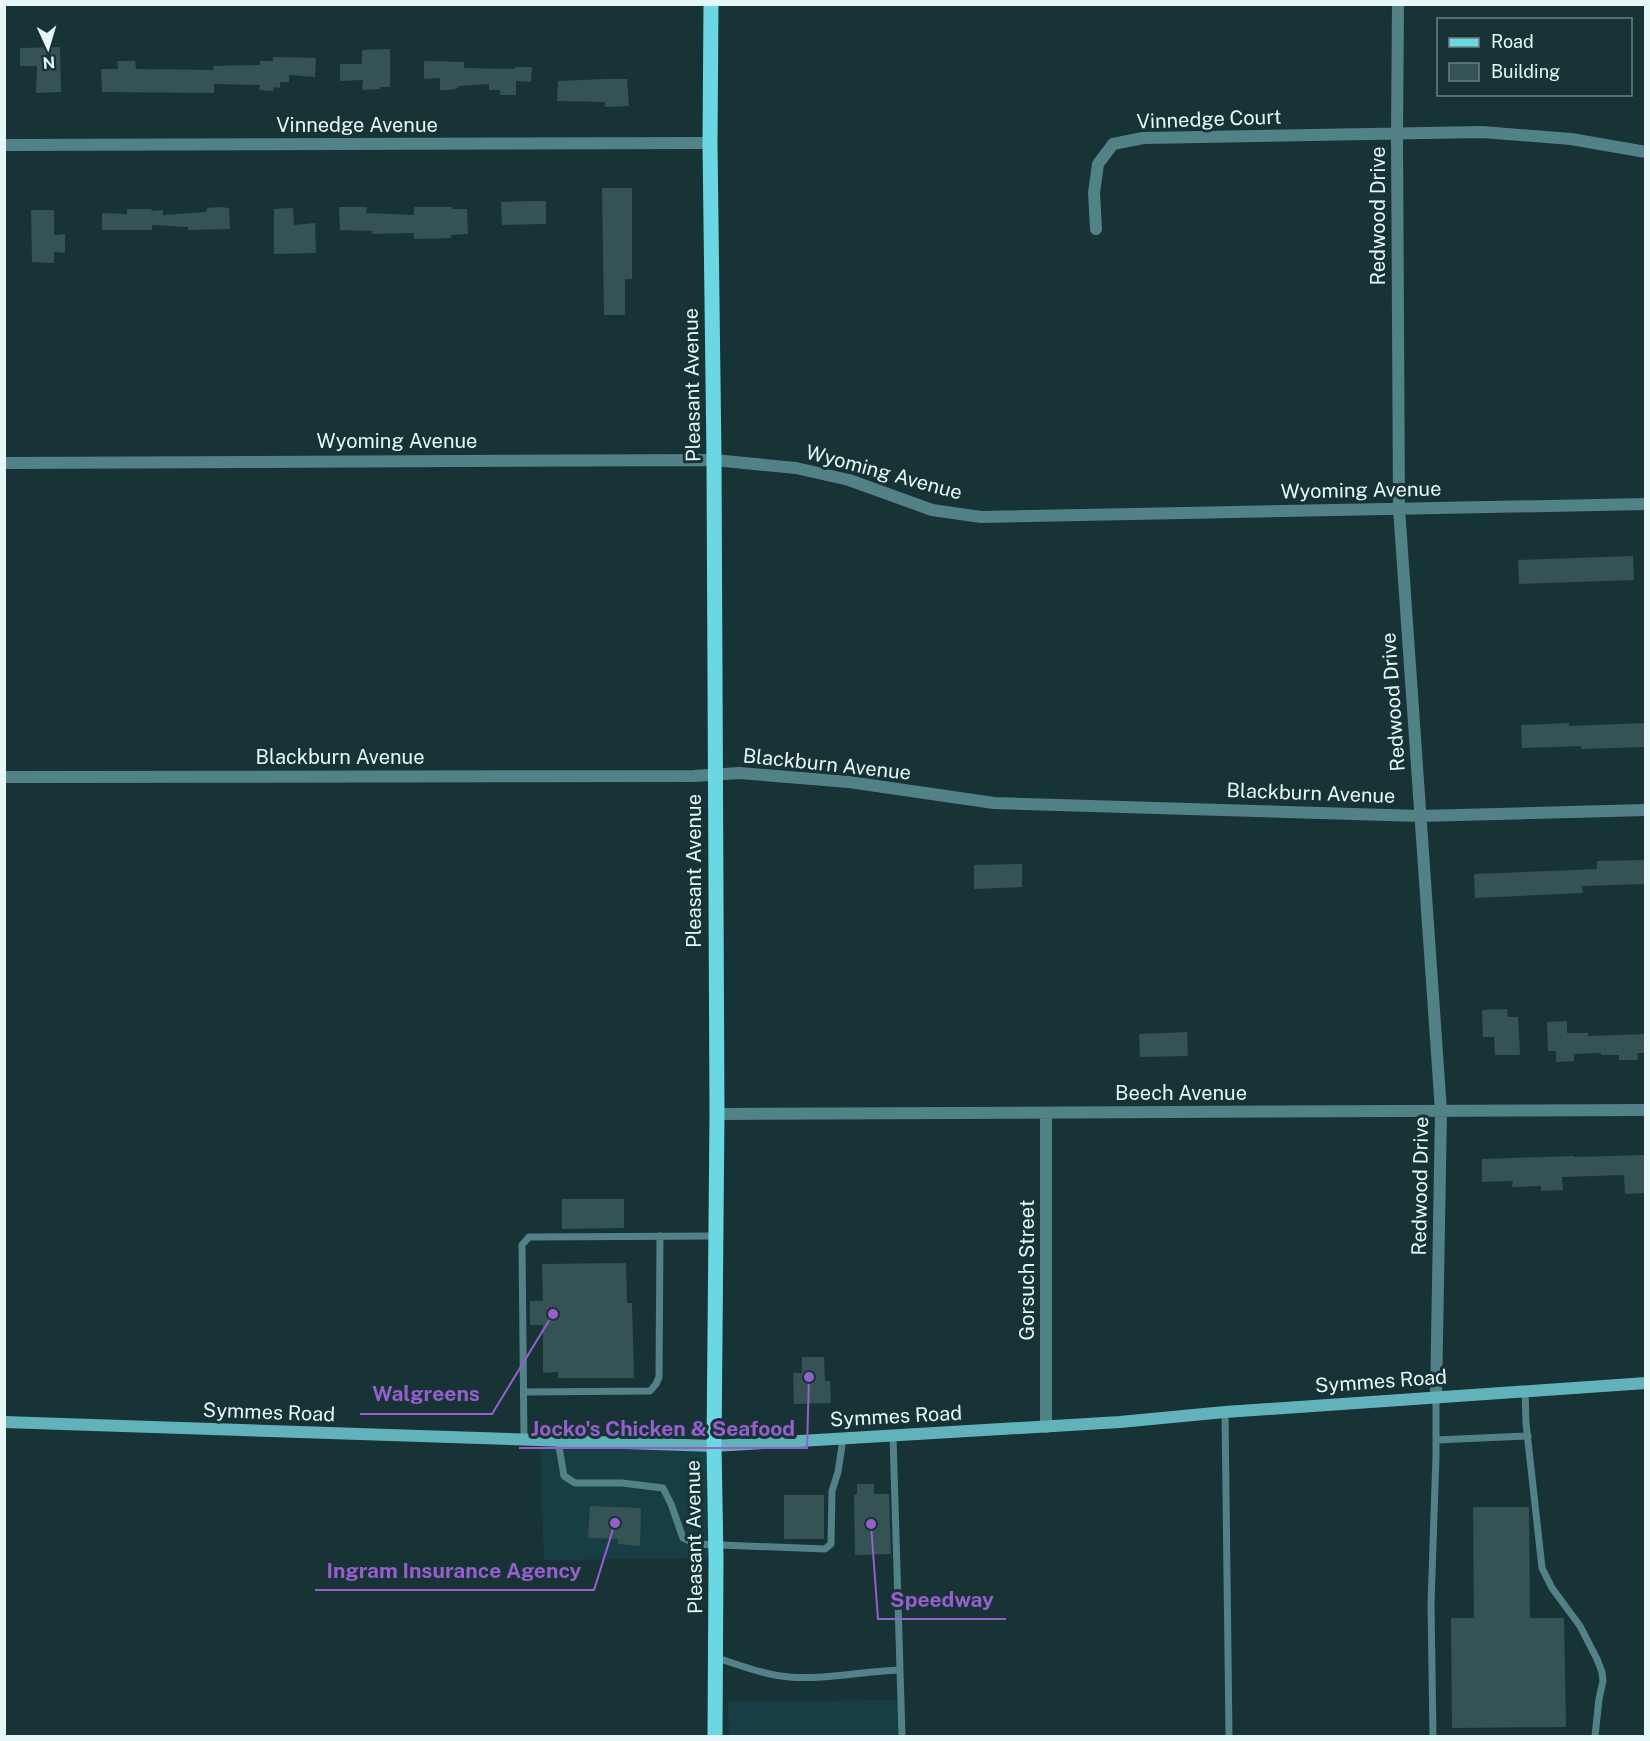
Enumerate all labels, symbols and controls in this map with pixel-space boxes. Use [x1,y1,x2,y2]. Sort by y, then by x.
north arrow [18,18,78,78]
legend [1437,18,1632,96]
text: Road [1491,31,1534,52]
text: N [42,53,56,72]
text: Building [1491,61,1560,82]
street label: Vinnedge Court [1136,104,1282,134]
street label: Vinnedge Avenue [276,113,438,137]
street label: Redwood Drive [1366,146,1390,286]
street label: Pleasant Avenue [679,308,705,462]
street label: Wyoming Avenue [317,429,477,453]
street label: Wyoming Avenue [803,440,965,504]
street label: Wyoming Avenue [1280,477,1442,503]
street label: Redwood Drive [1376,632,1410,772]
street label: Blackburn Avenue [742,743,912,785]
street label: Blackburn Avenue [256,745,424,769]
street label: Blackburn Avenue [1226,778,1396,808]
street label: Pleasant Avenue [682,794,706,948]
street label: Beech Avenue [1115,1081,1247,1105]
street label: Redwood Drive [1407,1116,1433,1256]
street label: Gorsuch Street [1015,1199,1039,1341]
street label: Symmes Road [1314,1364,1448,1398]
callout: Walgreens [360,1375,492,1414]
text: Walgreens [372,1381,480,1406]
street label: Symmes Road [202,1398,336,1426]
street label: Symmes Road [829,1401,963,1431]
callout: Jocko's Chicken & Seafood [519,1409,807,1448]
text: Jocko's Chicken & Seafood [531,1416,795,1441]
street label: Pleasant Avenue [681,1460,707,1614]
callout: Ingram Insurance Agency [315,1551,594,1590]
text: Ingram Insurance Agency [327,1558,582,1583]
callout: Speedway [878,1580,1006,1619]
text: Speedway [890,1587,994,1612]

